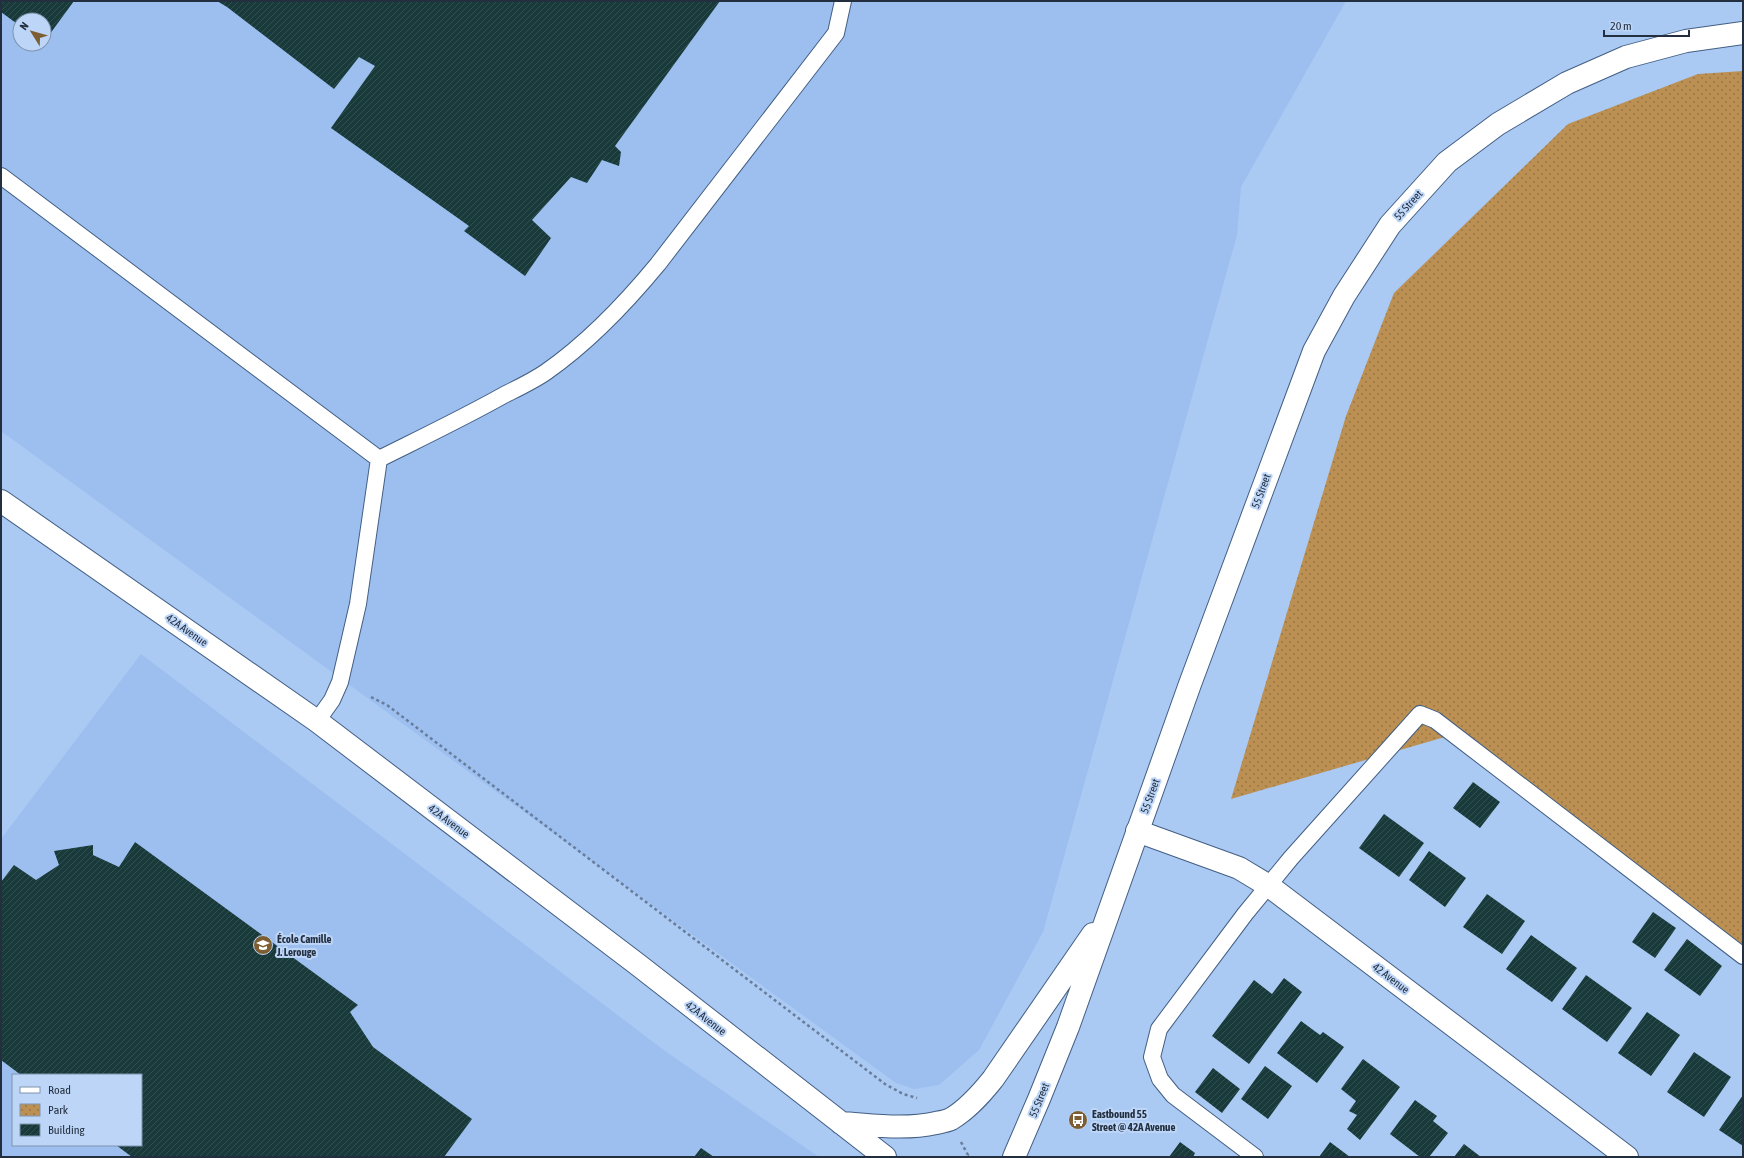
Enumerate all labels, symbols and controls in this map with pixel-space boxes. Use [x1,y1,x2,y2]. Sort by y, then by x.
north arrow [12,12,52,52]
scale bar [1604,12,1689,38]
text: 20 m [1610,19,1632,33]
text: N [17,20,31,32]
street label: 55 Street [1392,188,1424,222]
street label: 55 Street [1249,472,1273,510]
street label: 42A Avenue [164,611,210,649]
street label: 55 Street [1138,777,1162,815]
street label: 42A Avenue [426,802,472,840]
place label: École Camille J. Lerouge [276,933,331,958]
school or university icon: École Camille J. Lerouge [252,934,274,956]
street label: 42 Avenue [1370,960,1412,996]
street label: 42A Avenue [684,999,728,1037]
legend [12,1074,142,1146]
street label: 55 Street [1027,1081,1051,1119]
text: Road [48,1083,71,1097]
text: Park [48,1103,69,1117]
place label: Eastbound 55 Street @ 42A Avenue [1092,1108,1175,1133]
bus stop icon: Eastbound 55 Street @ 42A Avenue [1067,1109,1089,1131]
text: Building [48,1123,86,1137]

